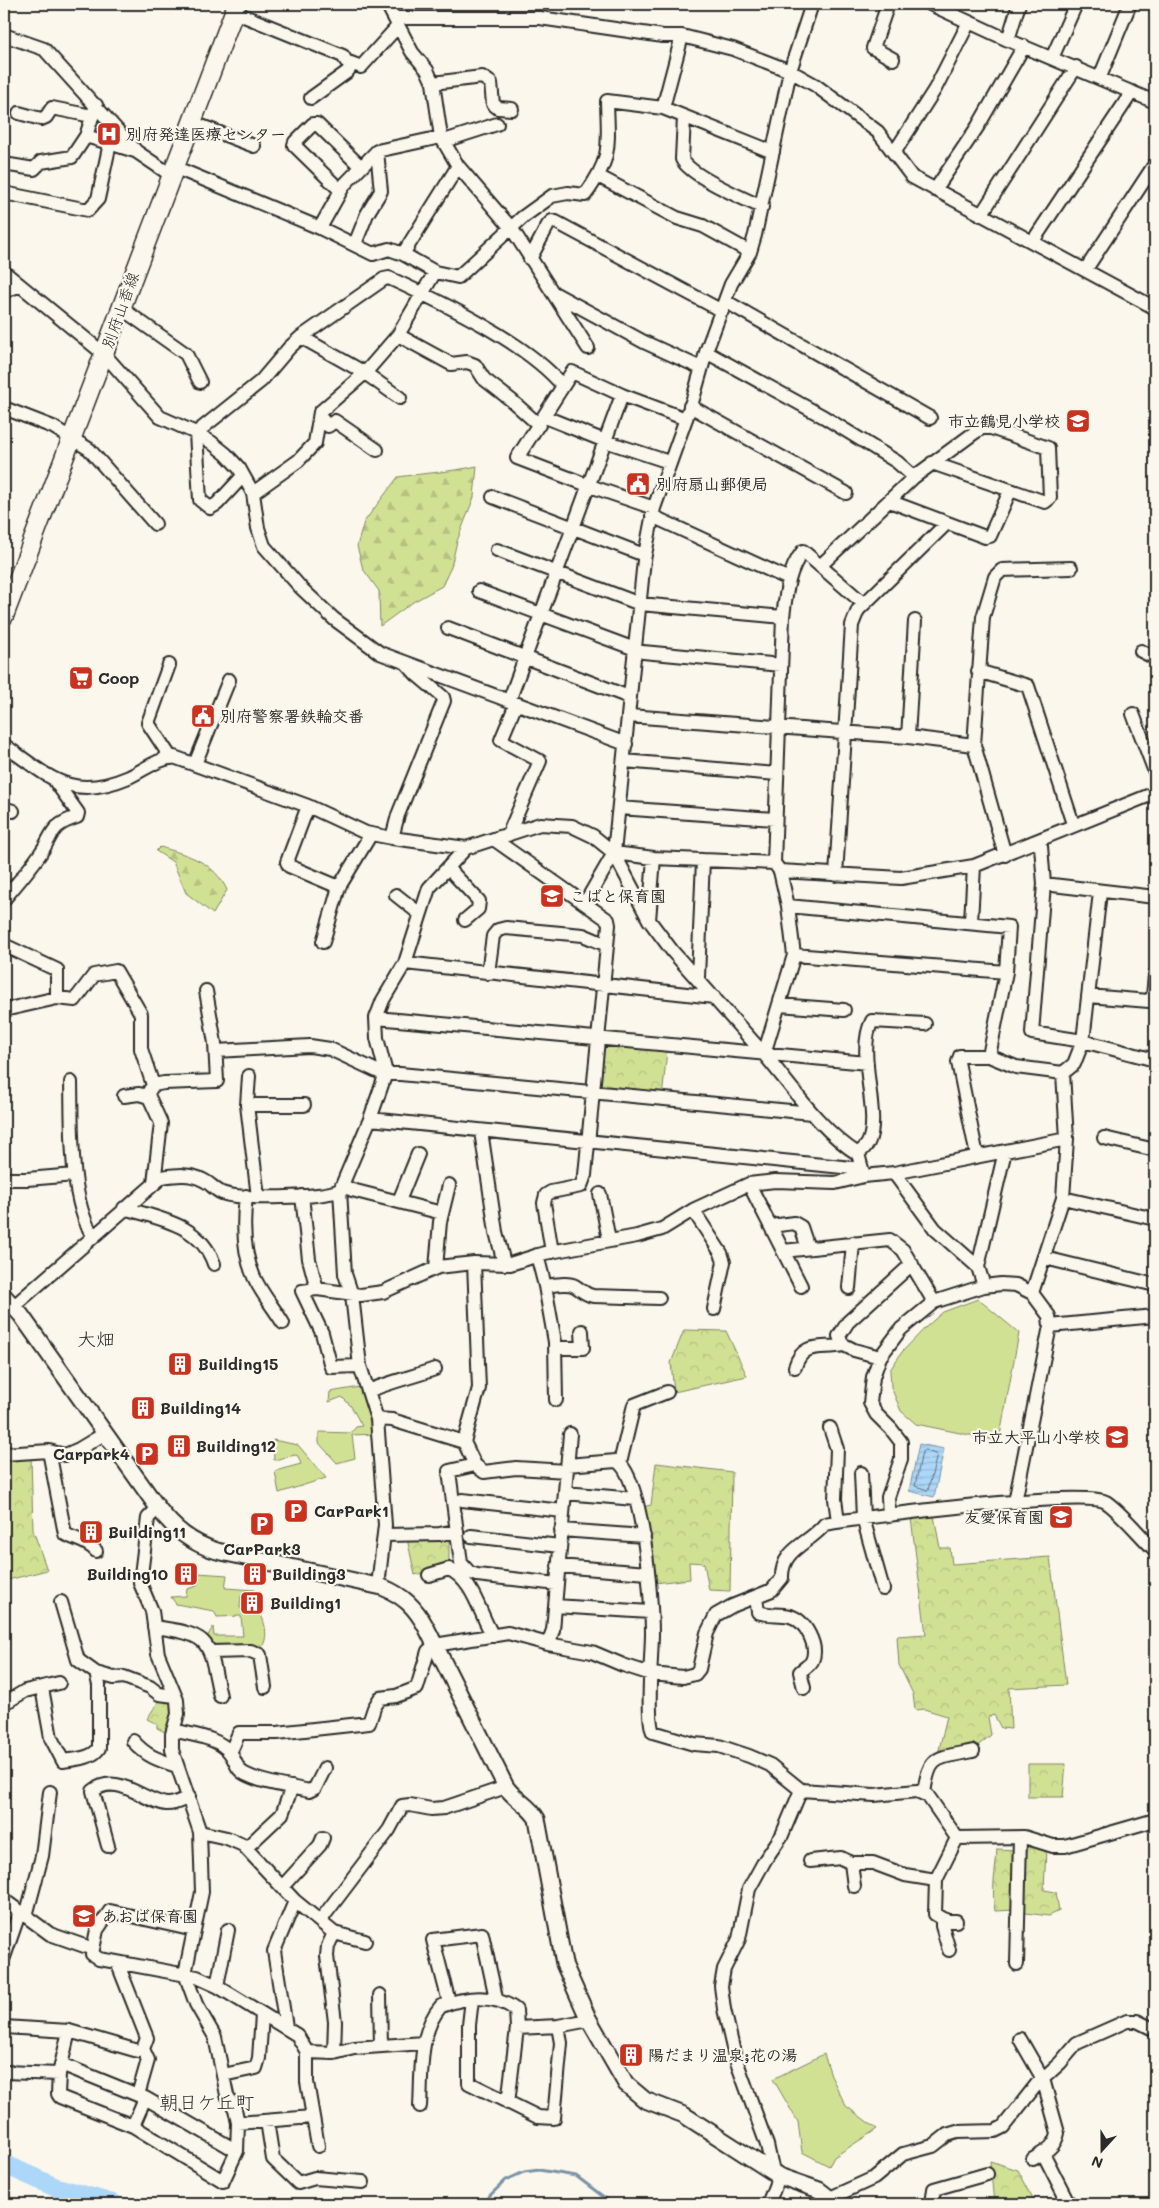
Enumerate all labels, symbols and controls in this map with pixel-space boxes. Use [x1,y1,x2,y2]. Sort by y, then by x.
hospital icon: 別府発達医療センター [96,121,122,147]
place label: 別府発達医療センター [126,123,286,144]
street label: 別府山香線 [96,269,143,351]
school or university icon: 市立鶴見小学校 [1065,408,1091,434]
place label: 市立鶴見小学校 [948,410,1060,431]
public building icon: 別府扇山郵便局 [625,471,651,497]
place label: 別府扇山郵便局 [656,473,768,494]
supermarket icon: Coop [68,665,94,691]
place label: Coop [98,667,139,688]
public building icon: 別府警察署鉄輪交番 [190,703,216,729]
place label: 別府警察署鉄輪交番 [220,705,364,726]
school or university icon: こばと保育園 [539,883,565,909]
place label: こばと保育園 [570,885,666,906]
district label: 大畑 [77,1326,115,1351]
building icon: Building15 [167,1351,193,1377]
place label: Building15 [198,1353,278,1374]
building icon: Building14 [130,1395,156,1421]
place label: Building14 [160,1397,241,1418]
school or university icon: 市立大平山小学校 [1104,1424,1130,1450]
place label: 市立大平山小学校 [972,1426,1100,1447]
building icon: Building12 [166,1433,192,1459]
place label: Building12 [196,1435,276,1456]
parking icon: Carpark4 [134,1441,160,1467]
place label: Carpark4 [53,1443,130,1464]
parking icon: CarPark1 [283,1498,309,1524]
place label: CarPark1 [314,1500,389,1521]
school or university icon: 友愛保育園 [1048,1504,1074,1530]
place label: 友愛保育園 [964,1506,1044,1527]
parking icon: CarPark3 [249,1511,275,1537]
building icon: Building11 [78,1519,104,1545]
place label: Building11 [108,1521,186,1542]
place label: CarPark3 [223,1538,301,1559]
building icon: Building10 [173,1561,199,1587]
building icon: Building3 [242,1561,268,1587]
place label: Building10 [87,1563,168,1584]
place label: Building3 [272,1563,346,1584]
building icon: Building1 [239,1590,265,1616]
place label: Building1 [270,1592,341,1613]
school or university icon: あおば保育園 [71,1903,97,1929]
place label: あおば保育園 [102,1905,198,1926]
building icon: 陽だまり温泉;花の湯 [618,2042,644,2068]
place label: 陽だまり温泉;花の湯 [648,2044,798,2065]
district label: 朝日ケ丘町 [159,2089,255,2114]
north arrow [1076,2126,1126,2176]
text: N [1089,2152,1106,2173]

